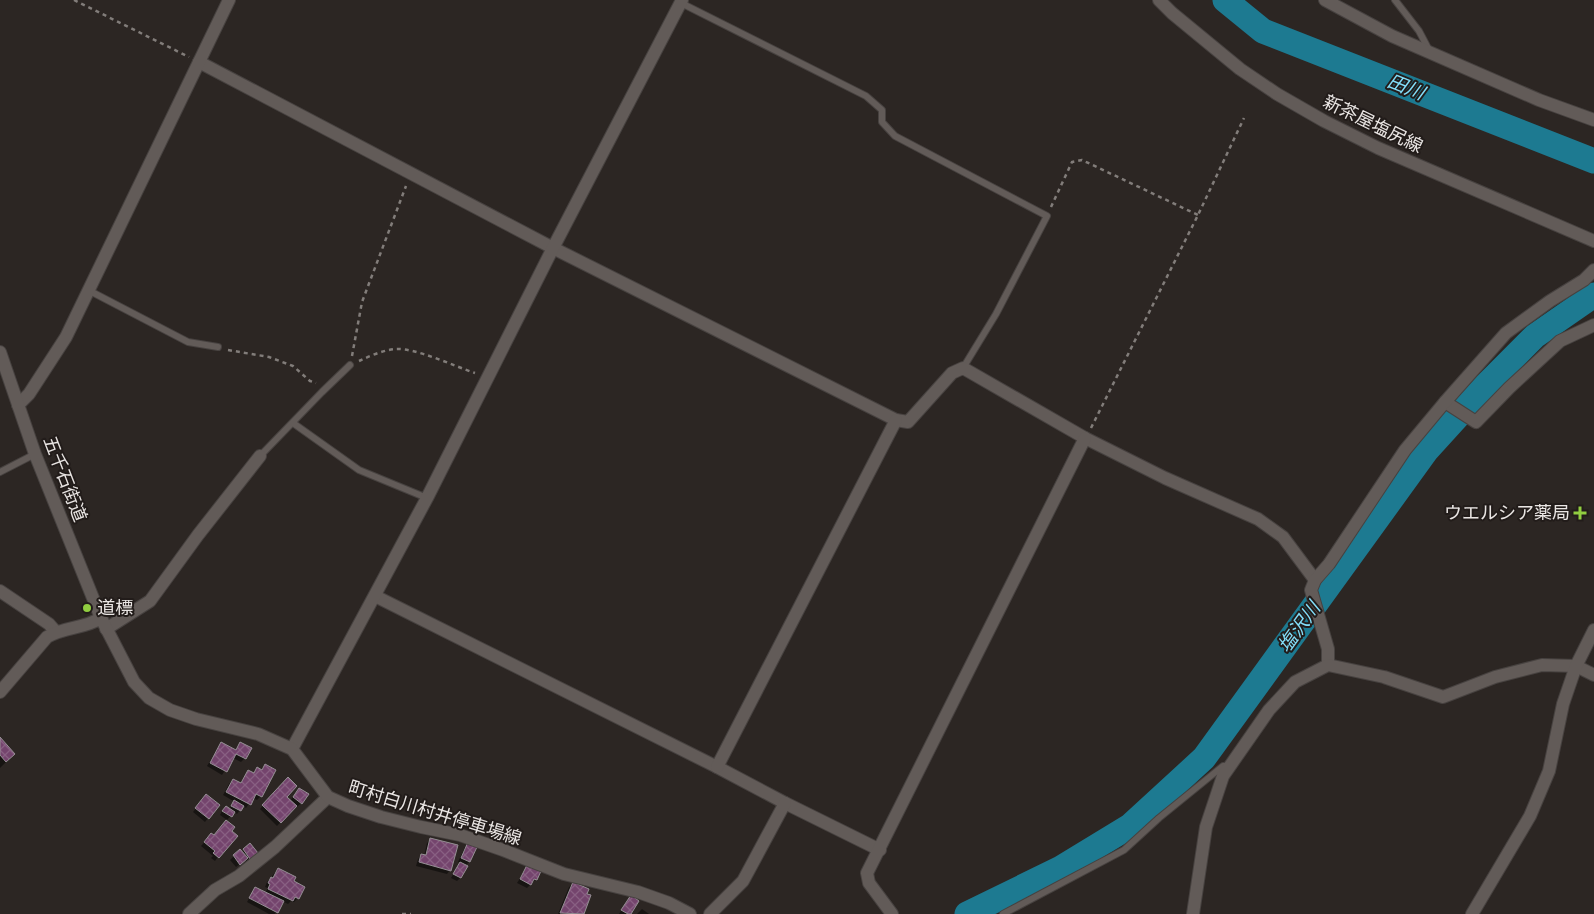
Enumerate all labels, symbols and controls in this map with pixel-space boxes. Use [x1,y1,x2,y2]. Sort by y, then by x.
water label: 田川 [1384,69,1430,106]
street label: 新茶屋塩尻線 [1320,90,1426,158]
street label: 五千石街道 [39,433,91,525]
place label: ウエルシア薬局 [1444,502,1570,524]
marker: ウエルシア薬局 [1574,507,1586,519]
water label: 塩沢川 [1273,596,1326,657]
place label: 道標 [97,597,133,619]
marker: 道標 [81,602,93,614]
street label: 町村白川村井停車場線 [346,776,524,850]

